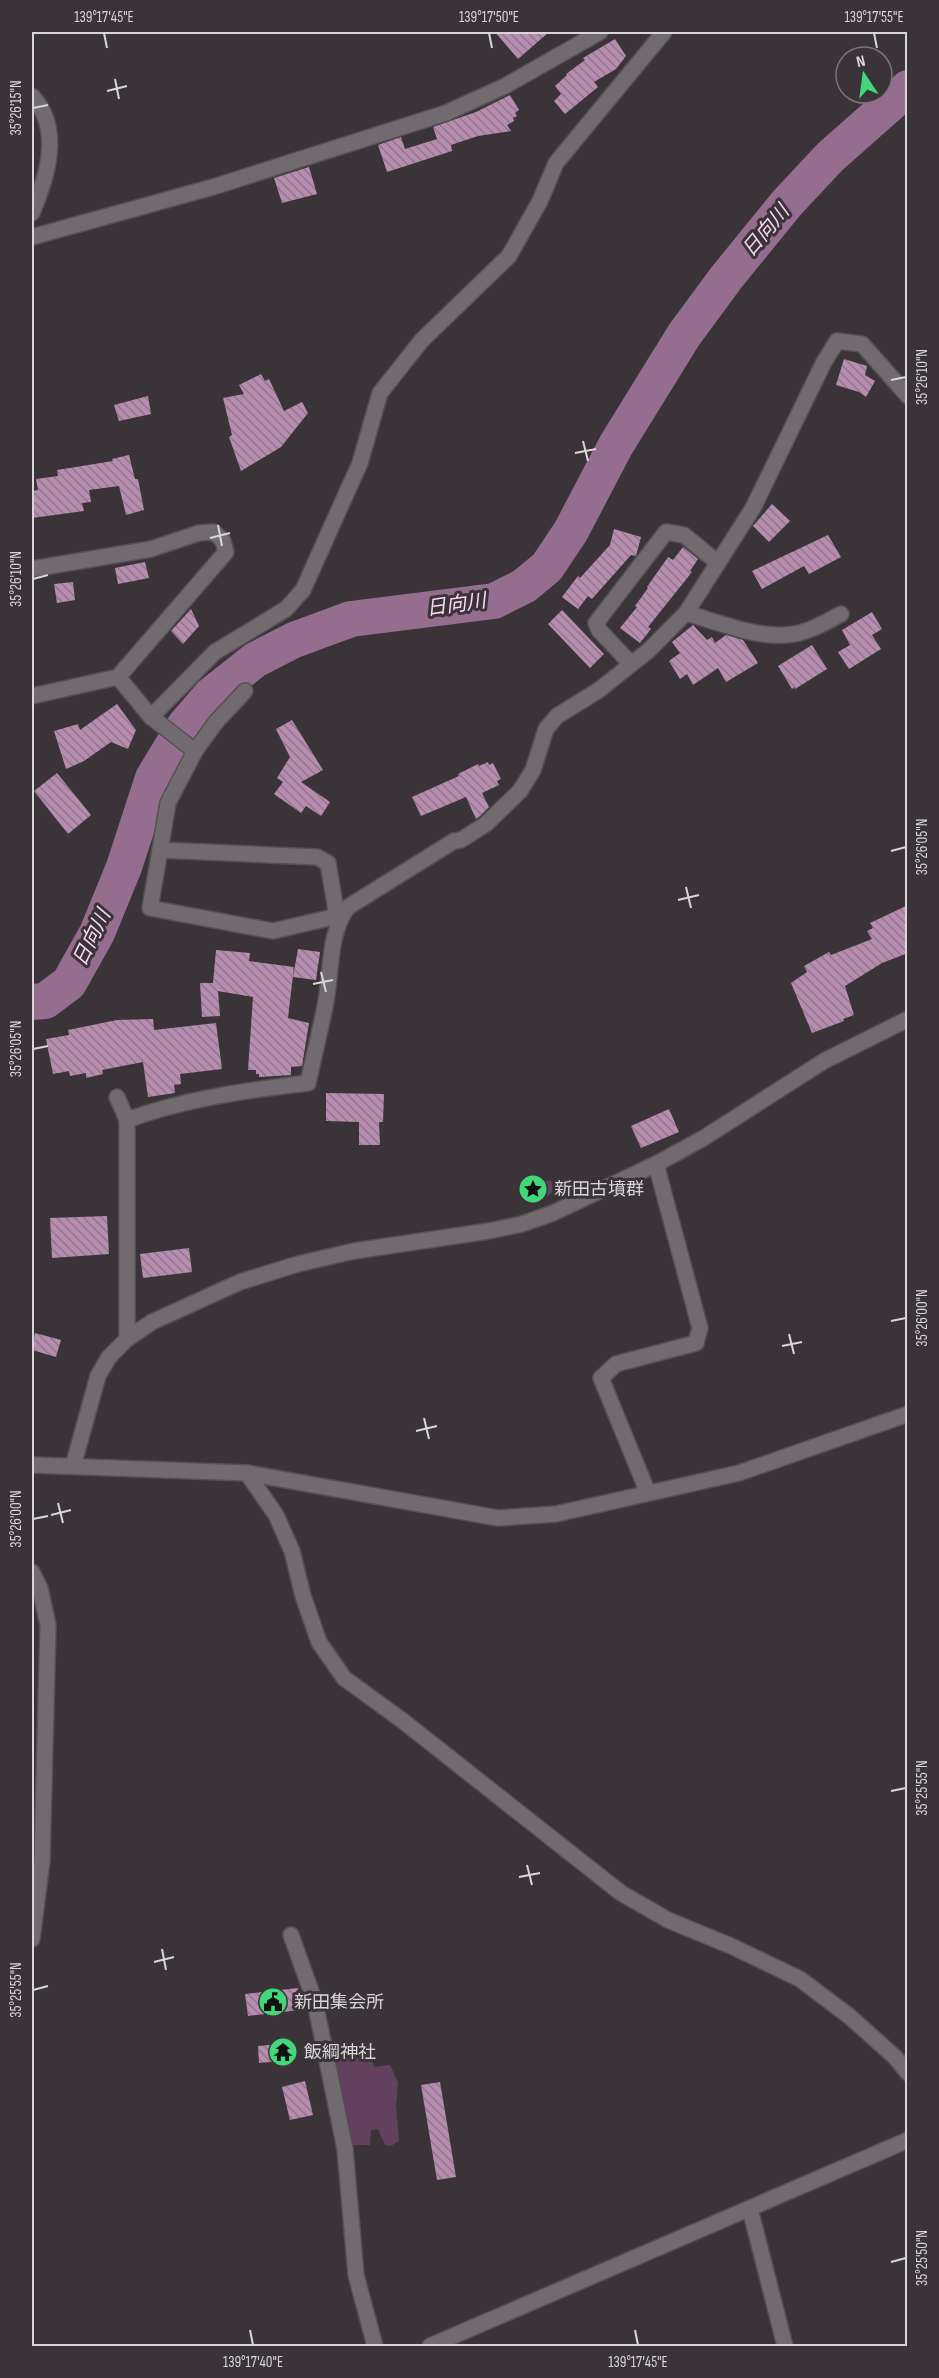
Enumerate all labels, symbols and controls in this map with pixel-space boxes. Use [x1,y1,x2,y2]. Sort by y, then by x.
text: 139°17'45"E [74,8,134,27]
text: 139°17'50"E [459,8,519,27]
text: 139°17'55"E [844,8,904,27]
north arrow [834,45,894,105]
text: N [855,52,867,72]
text: 35°26'15"N [7,80,26,136]
water label: 日向川 [738,199,796,262]
text: 35°26'10"N [913,349,932,405]
text: 35°26'10"N [7,551,26,607]
water label: 日向川 [425,589,489,621]
text: 35°26'05"N [913,819,932,875]
water label: 日向川 [68,904,117,970]
text: 35°26'05"N [7,1021,26,1077]
place icon: 新田古墳群 [517,1173,549,1205]
place label: 新田古墳群 [554,1179,644,1200]
text: 35°26'00"N [913,1289,932,1347]
text: 35°26'00"N [7,1490,26,1548]
text: 35°25'55"N [913,1760,932,1816]
text: 35°25'55"N [7,1962,26,2018]
public building icon: 新田集会所 [257,1986,289,2018]
place label: 新田集会所 [294,1992,384,2013]
temple icon: 飯綱神社 [267,2036,299,2068]
place label: 飯綱神社 [304,2042,376,2063]
text: 35°25'50"N [913,2230,932,2286]
text: 139°17'40"E [223,2353,283,2372]
text: 139°17'45"E [608,2353,668,2372]

